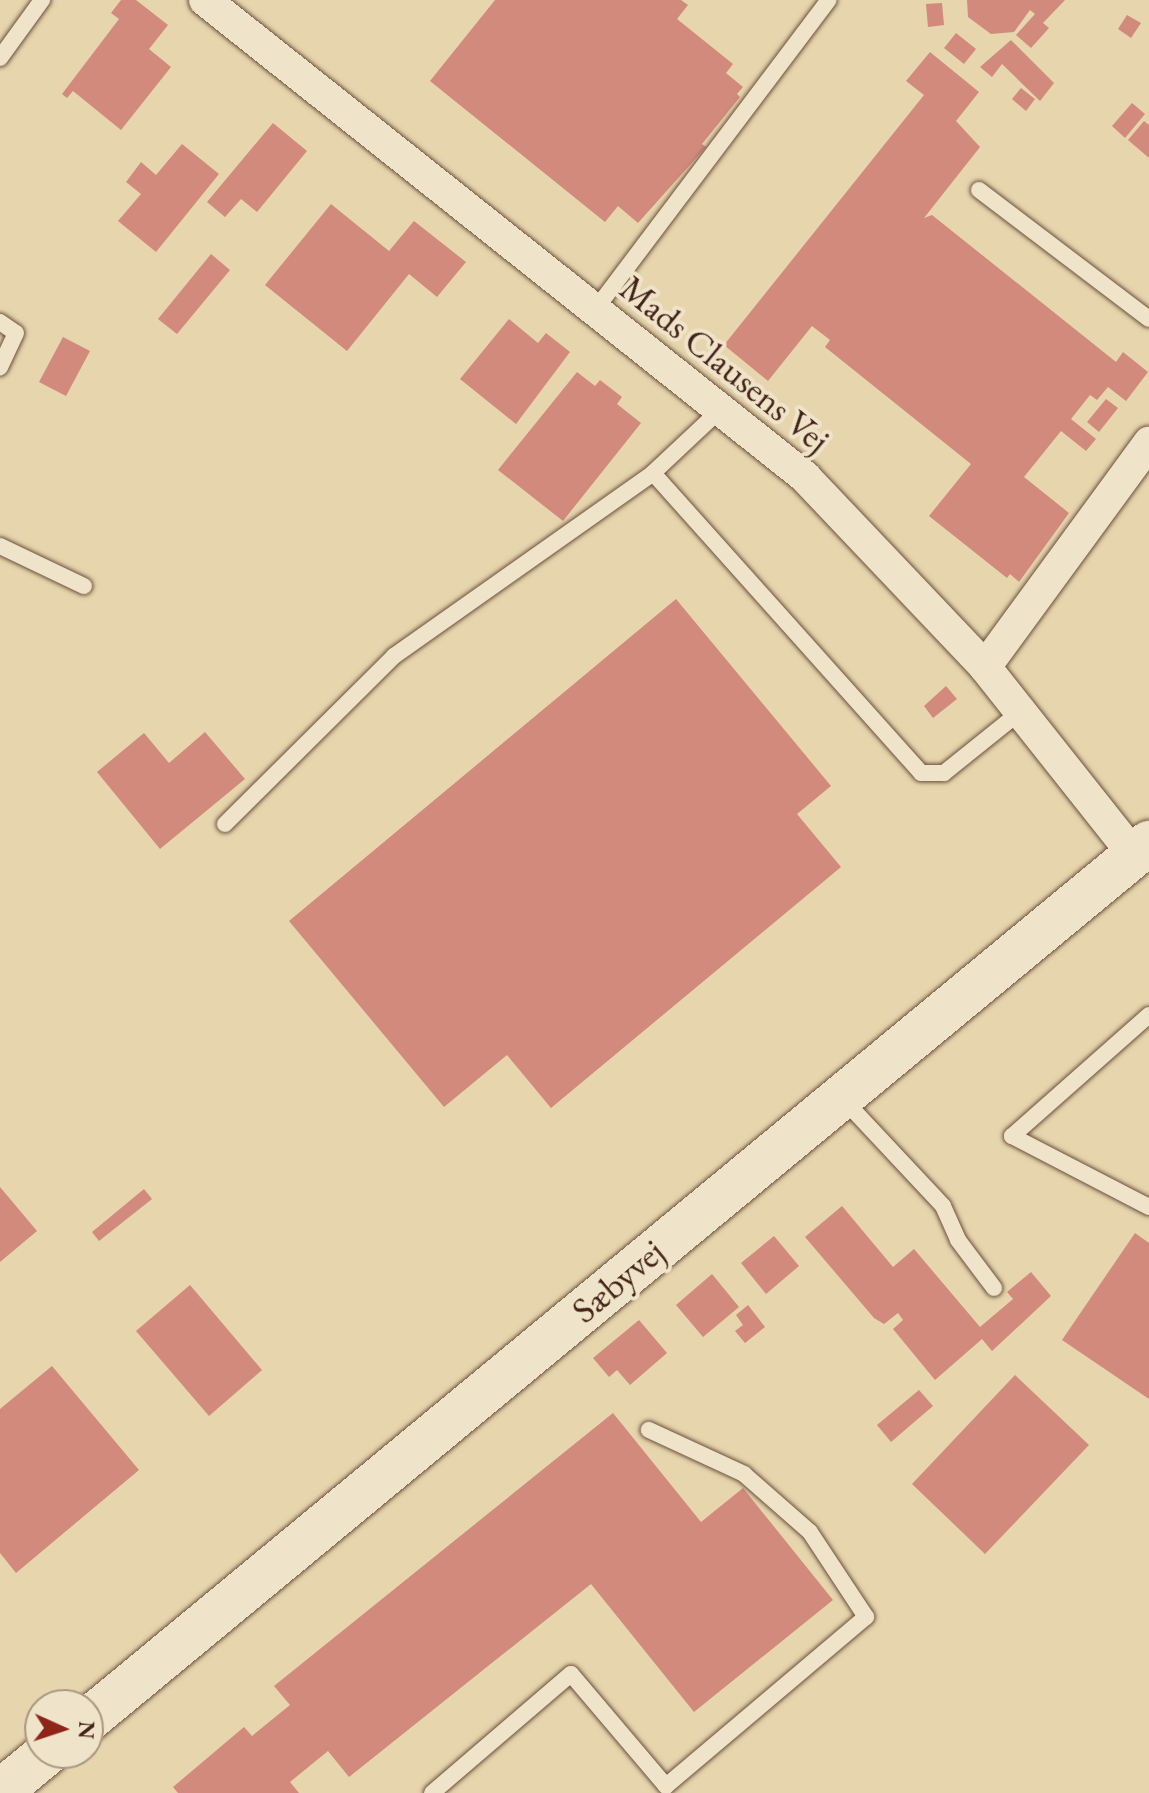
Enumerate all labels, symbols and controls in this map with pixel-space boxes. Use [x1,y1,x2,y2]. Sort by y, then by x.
street label: Mads Clausens Vej [612,266,838,462]
street label: Sæbyvej [563,1230,673,1332]
north arrow [24,1689,104,1769]
text: N [72,1721,101,1740]

